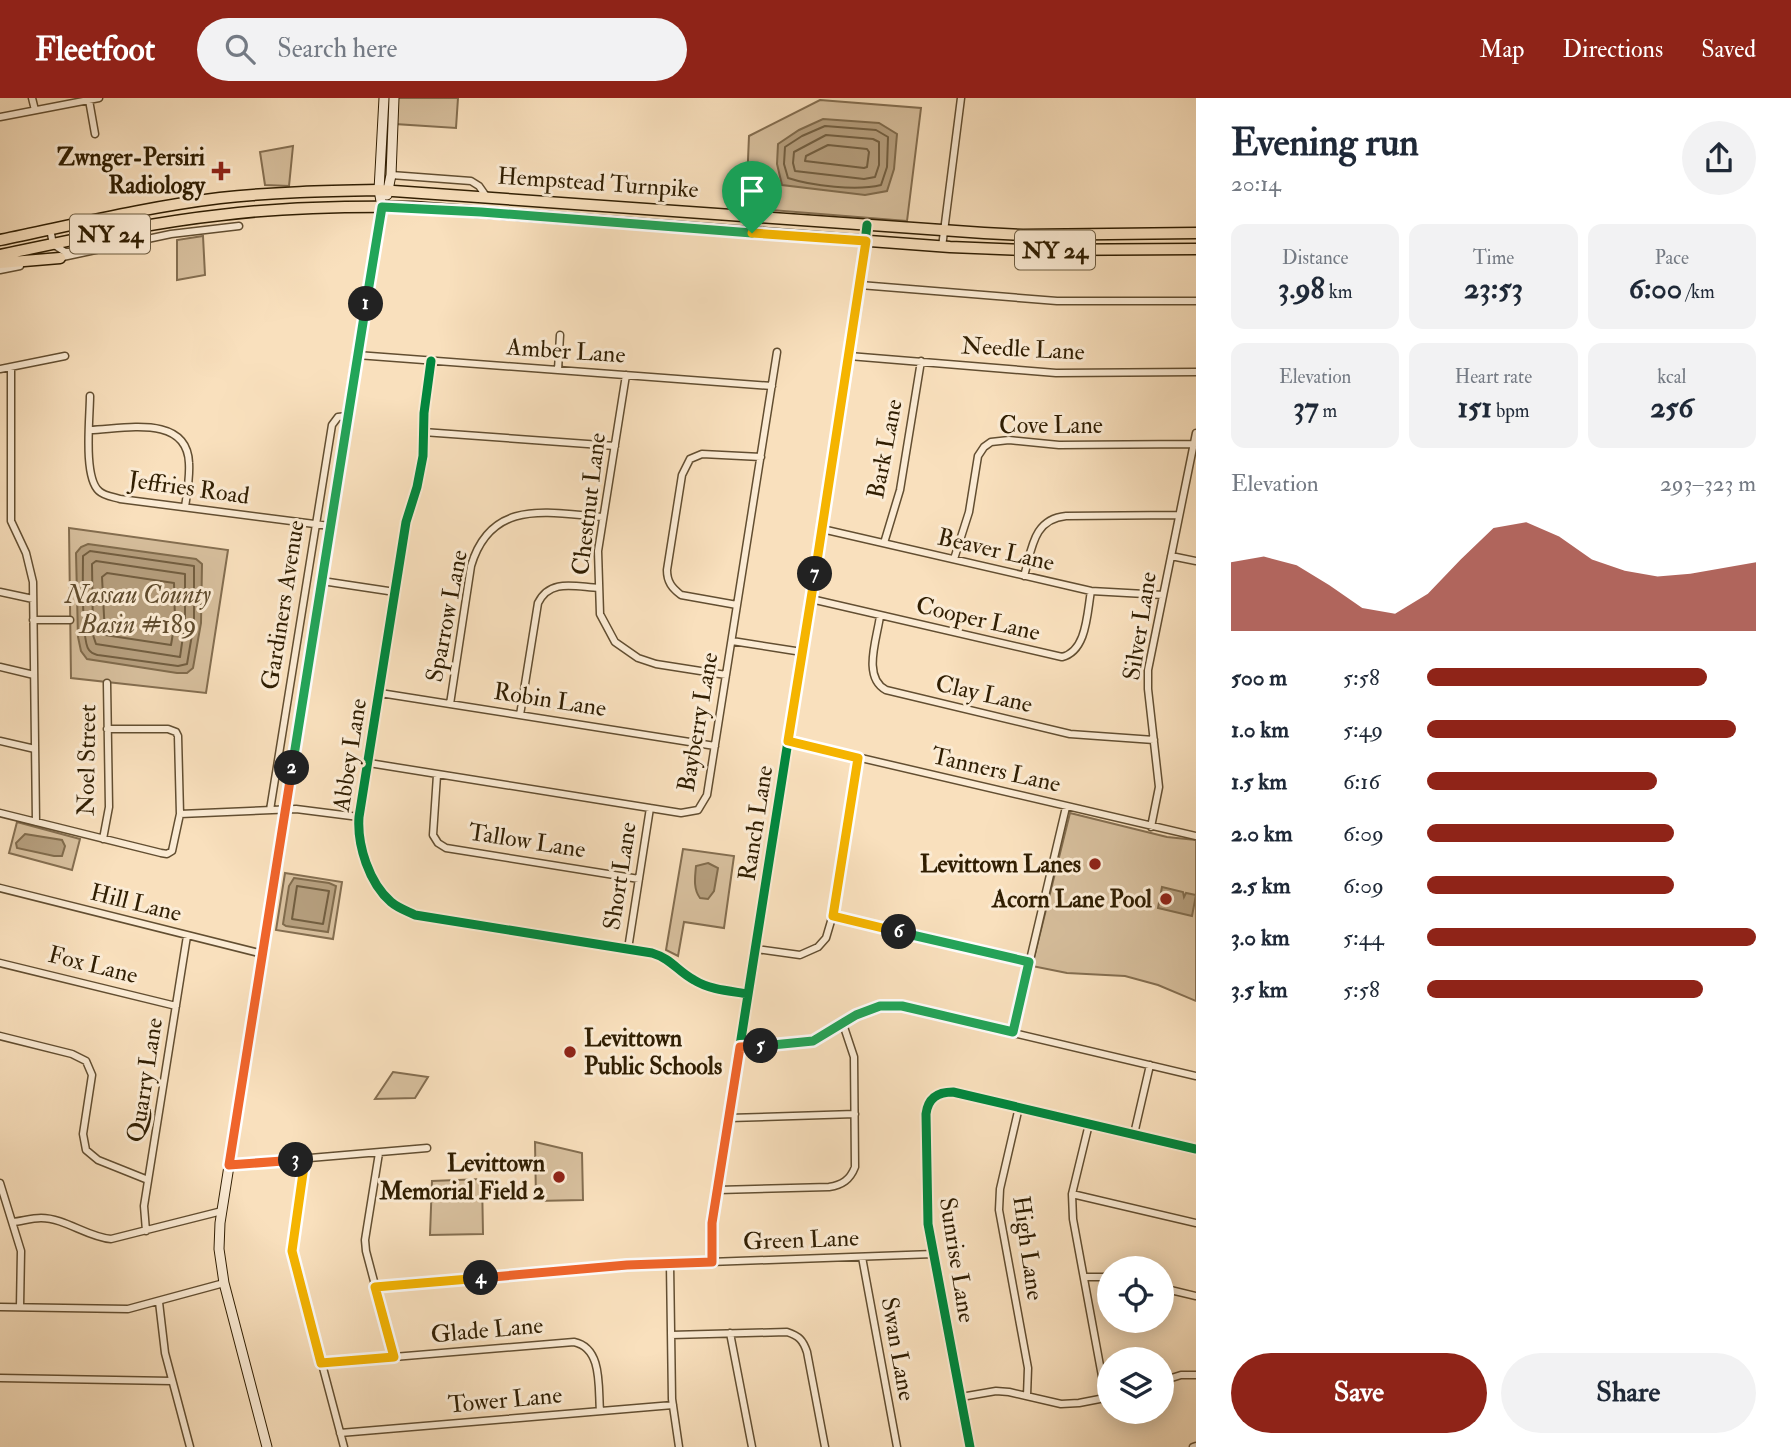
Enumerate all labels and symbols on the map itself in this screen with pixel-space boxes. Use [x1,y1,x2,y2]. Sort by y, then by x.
place label: Zwnger-Persiri Radiology [57,142,206,201]
marker: Zwnger-Persiri Radiology [211,161,231,181]
street label: Hempstead Turnpike [496,161,700,205]
pin [722,161,782,233]
road number: NY 24 [70,214,150,253]
road number: NY 24 [1015,230,1095,270]
pin: 1 [348,286,384,322]
street label: Needle Lane [960,330,1086,368]
street label: Amber Lane [504,331,627,371]
street label: Bark Lane [860,397,910,501]
street label: Cove Lane [999,410,1103,441]
street label: Chestnut Lane [565,431,613,577]
street label: Jeffries Road [126,464,252,512]
street label: Gardiners Avenue [254,518,312,692]
street label: Beaver Lane [935,522,1057,578]
street label: Sparrow Lane [419,547,475,685]
pin: 7 [798,556,832,592]
street label: Silver Lane [1116,569,1164,683]
water label: Nassau County Basin #189 [63,579,211,641]
street label: Cooper Lane [913,590,1043,648]
street label: Bayberry Lane [671,650,725,794]
street label: Clay Lane [932,668,1036,720]
street label: Robin Lane [491,676,609,724]
street label: Abbey Lane [326,696,374,815]
street label: Noel Street [71,704,103,816]
street label: Tanners Lane [928,740,1064,800]
pin: 2 [274,750,310,786]
street label: Ranch Lane [732,763,780,883]
street label: Tallow Lane [466,816,588,866]
street label: Short Lane [596,820,644,932]
place label: Levittown Lanes [920,849,1081,880]
marker: Levittown Lanes [1087,856,1103,872]
street label: Hill Lane [87,877,185,929]
place label: Acorn Lane Pool [991,884,1153,915]
marker: Acorn Lane Pool [1158,891,1174,907]
pin: 6 [881,914,916,950]
street label: Fox Lane [45,939,141,991]
street label: Quarry Lane [120,1016,170,1144]
place label: Levittown Public Schools [584,1023,722,1082]
pin: 5 [744,1028,778,1063]
marker: Levittown Public Schools [562,1044,578,1060]
pin: 3 [278,1142,314,1178]
place label: Levittown Memorial Field 2 [378,1148,546,1207]
marker: Levittown Memorial Field 2 [551,1169,567,1185]
street label: High Lane [1005,1194,1051,1302]
street label: Sunrise Lane [932,1195,982,1325]
street label: Green Lane [742,1222,860,1258]
pin: 4 [463,1260,498,1296]
street label: Swan Lane [874,1295,922,1403]
street label: Glade Lane [429,1310,545,1350]
street label: Tower Lane [447,1380,563,1420]

